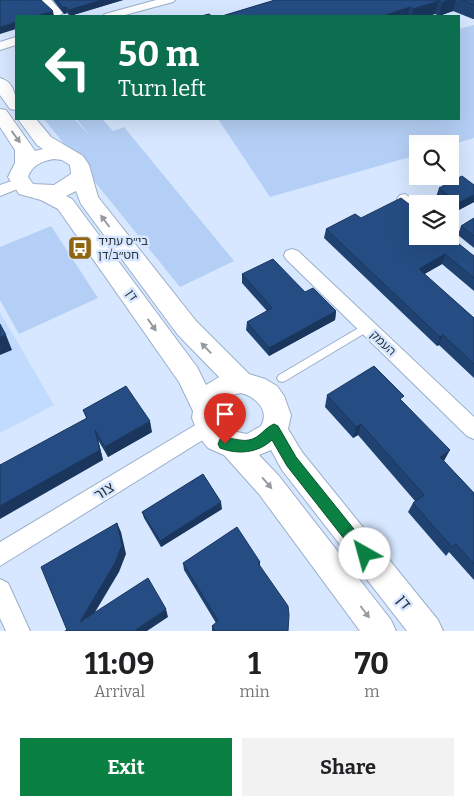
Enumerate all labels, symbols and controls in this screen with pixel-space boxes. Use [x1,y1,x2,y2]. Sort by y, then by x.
text: 50 m [118,33,199,75]
icon: left [35,35,100,100]
text: Turn left [118,75,206,102]
one-way arrow [11,130,22,143]
map controls [409,135,459,245]
button: search [409,135,459,185]
button: layers [409,195,459,245]
one-way arrow [100,214,110,228]
place label: בי״ס עתיד חט״ב/דן [98,234,148,262]
bus stop icon: בי״ס עתיד חט״ב/דן [67,235,93,261]
street label: דן [123,287,141,304]
one-way arrow [147,318,157,331]
street label: העמק [367,328,399,358]
one-way arrow [200,342,212,354]
pin [204,393,246,444]
icon: arrive [211,400,239,428]
one-way arrow [261,476,272,489]
street label: צור [91,478,117,504]
position arrow [338,527,390,579]
street label: דן [393,591,415,613]
one-way arrow [360,605,371,618]
text: 11:09 [85,646,155,682]
text: 1 [248,646,261,682]
text: 70 [354,646,389,682]
text: Arrival [94,682,145,701]
text: min [239,682,270,701]
text: m [364,682,379,701]
button: Exit [20,738,232,796]
button: Share [242,738,454,796]

